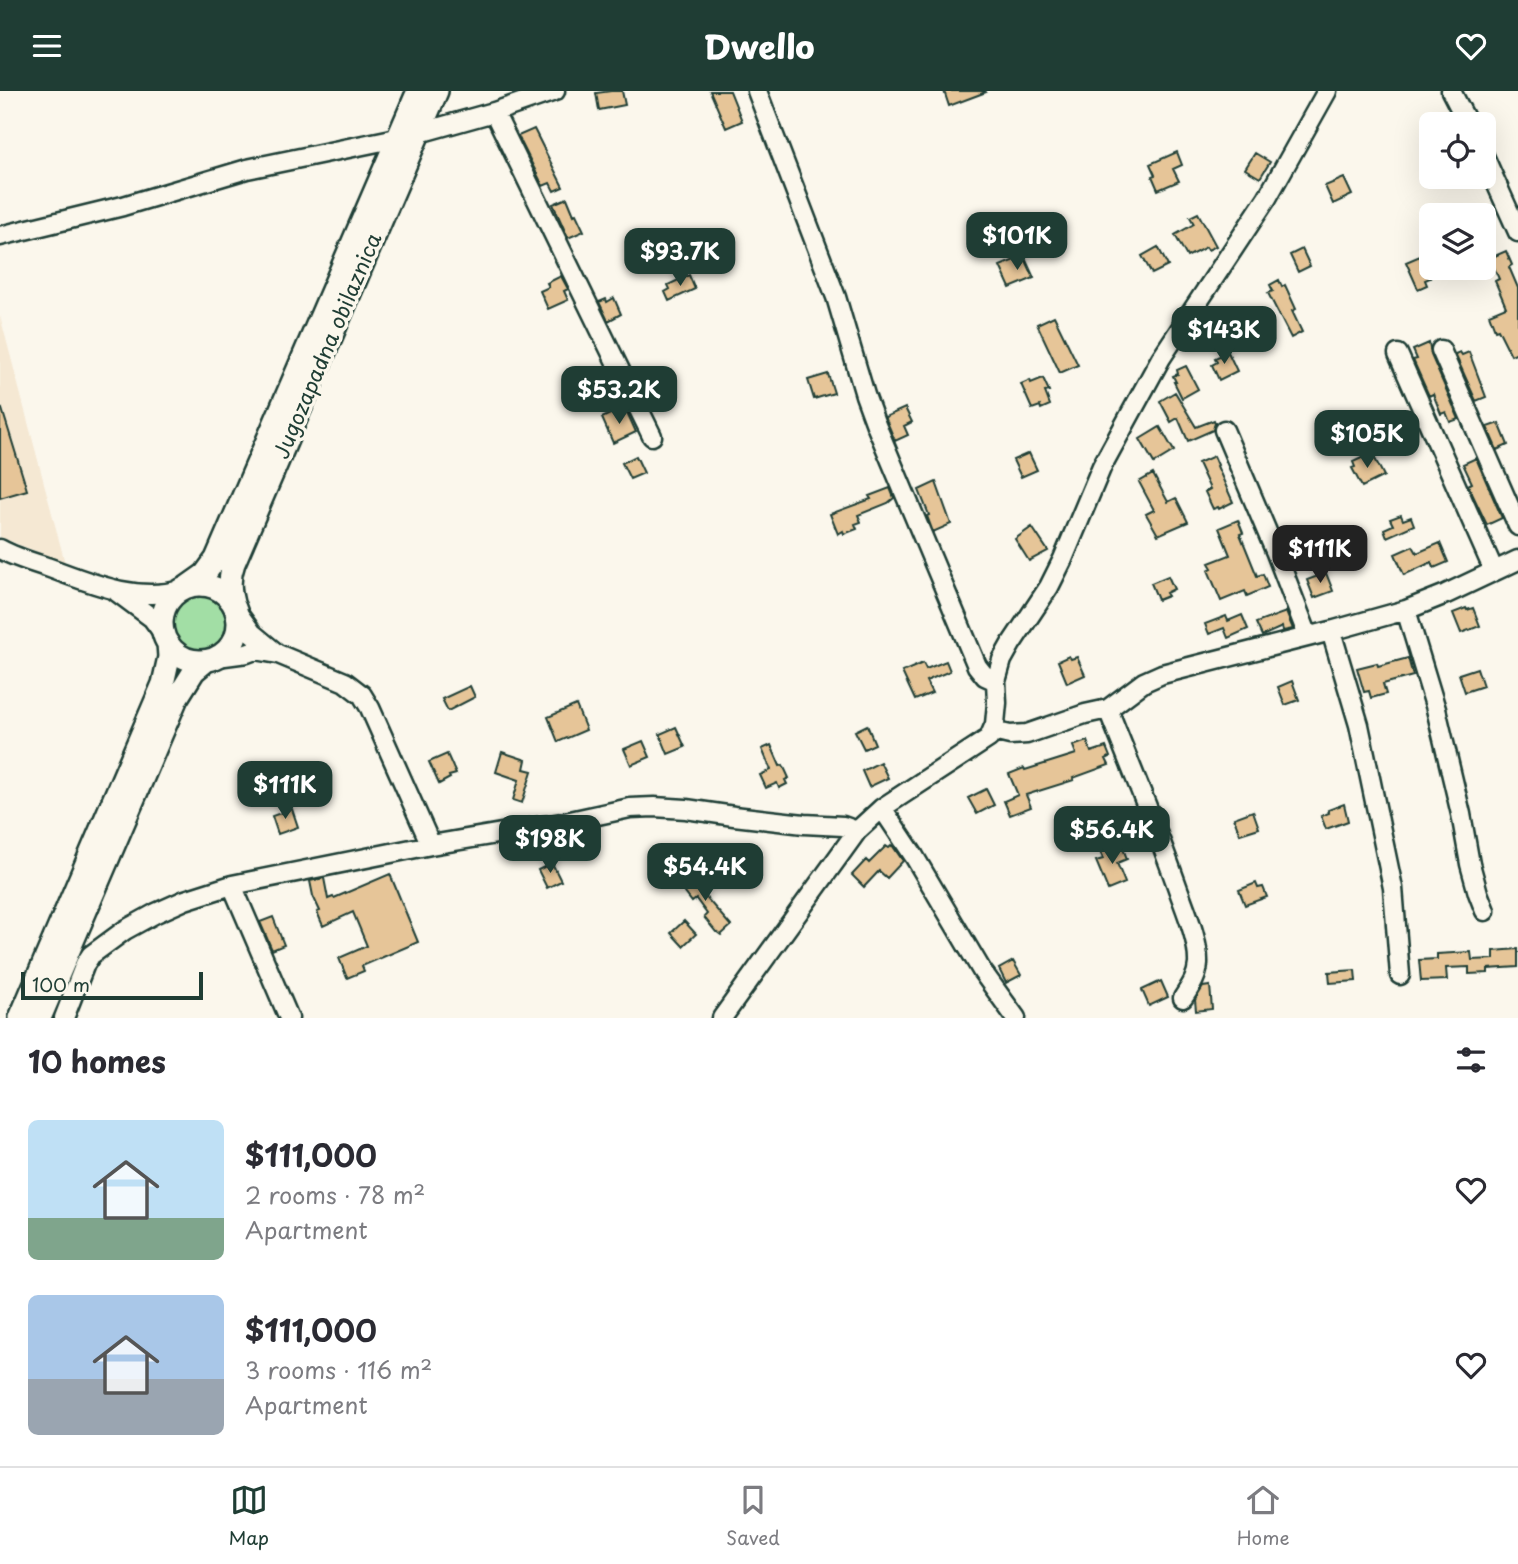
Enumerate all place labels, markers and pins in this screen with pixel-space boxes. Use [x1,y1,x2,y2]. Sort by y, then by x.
pin: $101K [968,213,1066,272]
pin: $93.7K [623,229,737,288]
pin: $143K [1175,307,1273,366]
pin: $53.2K [562,367,676,426]
pin: $105K [1318,411,1416,470]
pin: $111K [1271,525,1369,585]
pin: $111K [236,761,334,821]
pin: $56.4K [1055,807,1169,866]
pin: $198K [501,815,599,875]
pin: $54.4K [648,843,762,903]

